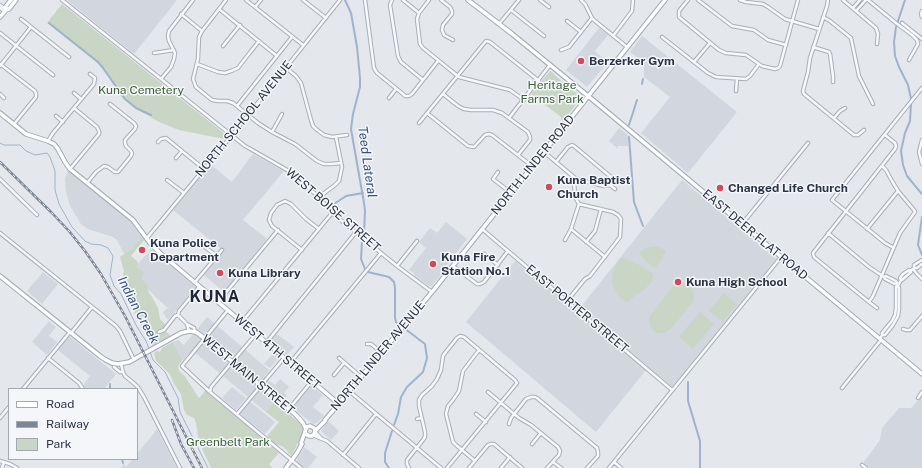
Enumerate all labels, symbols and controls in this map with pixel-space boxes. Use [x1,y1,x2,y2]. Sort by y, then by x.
place label: Berzerker Gym [589,54,675,68]
marker: Berzerker Gym [576,56,586,66]
street label: NORTH SCHOOL AVENUE [193,58,295,180]
park label: Heritage Farms Park [520,78,584,106]
park label: Kuna Cemetery [98,83,184,97]
street label: NORTH LINDER ROAD [488,112,578,218]
water label: Teed Lateral [354,125,380,199]
street label: WEST BOISE STREET [283,165,383,255]
place label: Kuna Baptist Church [557,173,631,201]
place label: Changed Life Church [728,181,848,195]
marker: Kuna Baptist Church [544,182,554,192]
marker: Changed Life Church [715,183,725,193]
street label: EAST DEER FLAT ROAD [699,187,811,283]
place label: Kuna Police Department [150,236,219,264]
marker: Kuna Police Department [137,245,147,255]
place label: Kuna Fire Station No.1 [441,250,510,278]
marker: Kuna Fire Station No.1 [428,259,438,269]
street label: EAST PORTER STREET [523,262,631,356]
place label: Kuna Library [228,266,301,280]
marker: Kuna Library [215,268,225,278]
water label: Indian Creek [114,274,162,346]
place label: Kuna High School [686,275,787,289]
marker: Kuna High School [673,277,683,287]
district label: KUNA [190,287,240,307]
street label: NORTH LINDER AVENUE [328,298,428,414]
street label: WEST 4TH STREET [231,312,323,392]
street label: WEST MAIN STREET [199,332,297,418]
legend [8,388,138,460]
text: Road [46,397,74,411]
text: Railway [46,417,89,431]
park label: Greenbelt Park [186,435,270,449]
text: Park [46,437,72,451]

